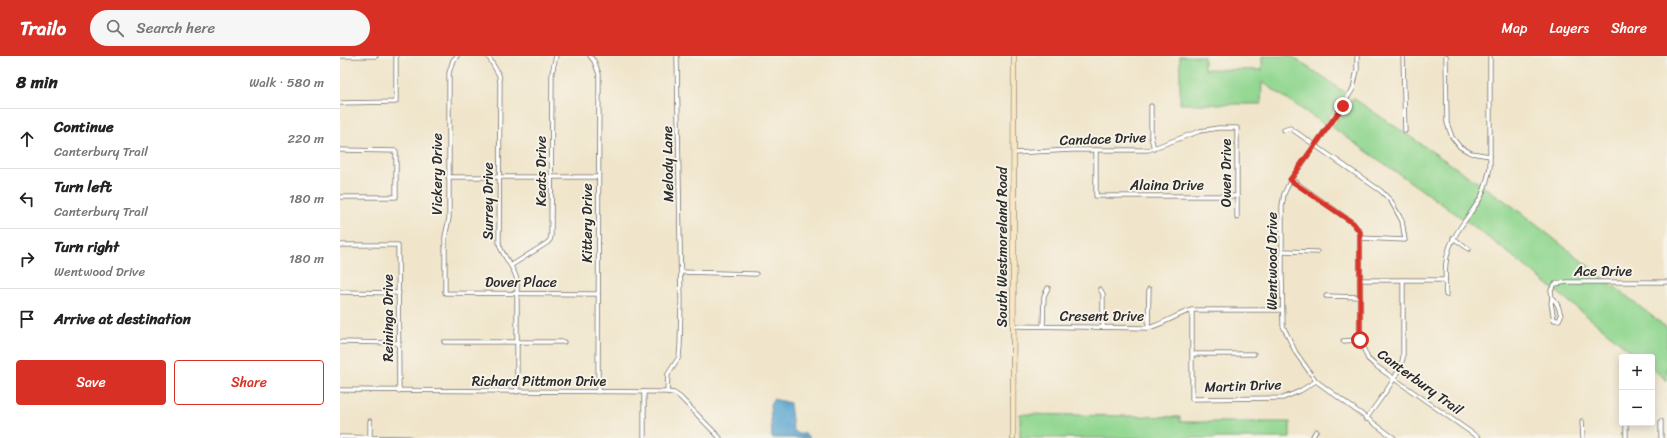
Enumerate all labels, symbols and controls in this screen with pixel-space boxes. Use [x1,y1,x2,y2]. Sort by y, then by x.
search box [90,10,370,46]
text: Trailo [20,12,66,45]
text: Search here [136,15,215,41]
text: Map [1502,16,1527,41]
text: Layers [1549,16,1589,41]
text: Share [1611,16,1647,41]
icon: search [104,17,126,39]
text: 8 min [16,67,58,97]
text: Walk · 580 m [249,71,324,94]
route end [1334,97,1352,115]
text: Continue [54,114,114,140]
street label: Candace Drive [1059,125,1147,153]
street label: Melody Lane [655,126,681,202]
text: 220 m [287,127,324,150]
icon: ahead [16,128,38,150]
street label: Vickery Drive [425,133,450,215]
street label: Keats Drive [529,136,554,206]
street label: Owen Drive [1214,139,1239,207]
text: Canterbury Trail [54,140,148,163]
street label: Surrey Drive [476,162,501,240]
street label: South Westmoreland Road [990,165,1015,327]
street label: Alaina Drive [1129,173,1204,198]
text: Turn left [54,174,112,200]
street label: Kittery Drive [575,183,600,263]
text: 180 m [289,187,324,210]
icon: left [16,188,38,210]
text: Canterbury Trail [54,200,148,223]
street label: Wentwood Drive [1260,212,1285,310]
text: Turn right [54,234,119,260]
text: 180 m [289,247,324,270]
icon: right [16,248,38,270]
street label: Ace Drive [1573,259,1632,284]
text: Wentwood Drive [54,260,145,283]
street label: Dover Place [485,270,557,295]
street label: Reininga Drive [376,274,401,362]
street label: Cresent Drive [1060,304,1144,329]
text: Arrive at destination [54,306,191,332]
icon: arrive [16,308,38,330]
route start [1351,331,1369,349]
street label: Canterbury Trail [1372,342,1469,422]
map controls [1619,354,1655,426]
button: + [1619,354,1655,390]
button: Save [16,360,166,405]
button: Share [174,360,324,405]
street label: Richard Pittmon Drive [472,369,607,394]
street label: Martin Drive [1204,372,1282,400]
button: − [1619,390,1655,426]

